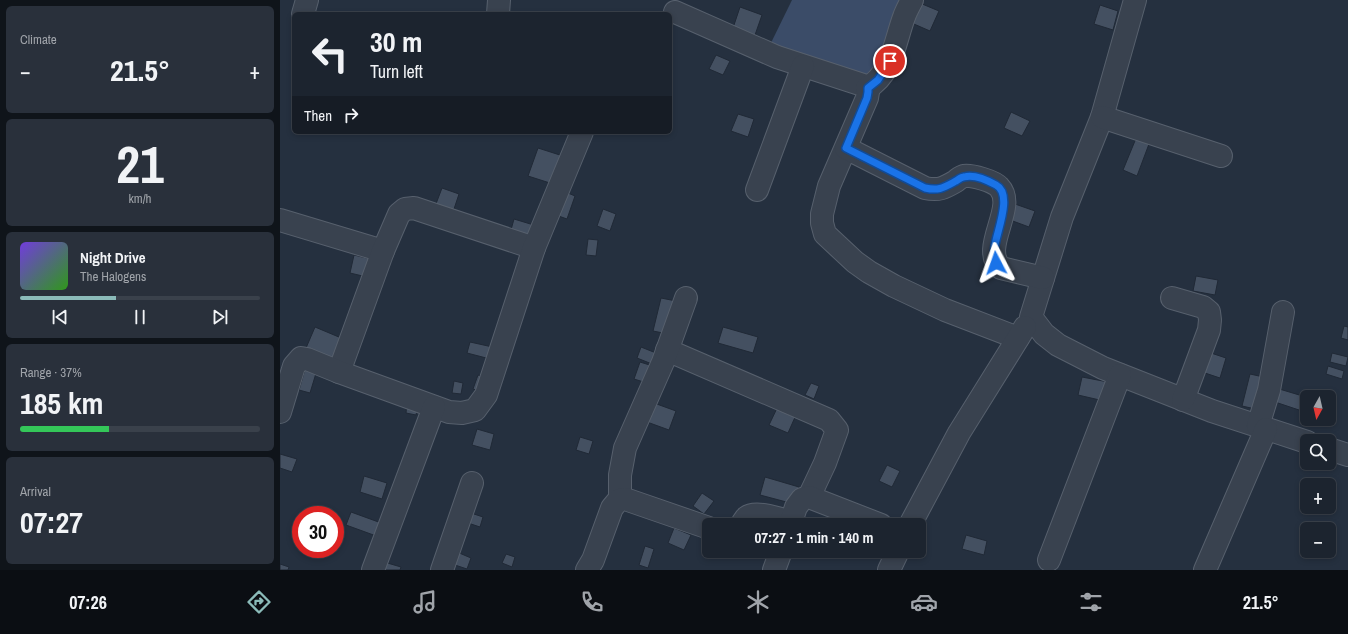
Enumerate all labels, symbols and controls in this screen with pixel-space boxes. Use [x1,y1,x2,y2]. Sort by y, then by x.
text: 30 m [370,23,422,61]
icon: left [304,28,356,80]
text: Climate [20,31,57,48]
pin [873,44,907,78]
text: 21.5° [110,50,170,90]
icon: arrive [879,50,901,72]
text: − [20,56,31,86]
text: + [249,56,260,86]
text: Turn left [370,59,423,84]
icon: right [340,104,362,126]
text: Then [304,105,332,126]
text: 21 [116,129,164,199]
text: km/h [128,190,152,207]
position arrow [975,242,1017,284]
text: Night Drive [80,247,146,268]
text: The Halogens [80,268,146,285]
icon: previous [49,306,71,328]
icon: pause [129,306,151,328]
icon: next [209,306,231,328]
text: Range · 37% [20,364,82,381]
text: 185 km [20,383,103,423]
north arrow [1300,390,1336,426]
map controls [1300,390,1336,558]
button: search [1300,434,1336,470]
button: + [1300,478,1336,514]
text: Arrival [20,483,51,500]
text: 07:27 [20,502,83,542]
speed limit sign: 30 [292,506,344,558]
button: − [1300,522,1336,558]
text: 07:27 · 1 min · 140 m [755,527,873,548]
icon: directions [245,588,273,616]
icon: music [411,588,439,616]
icon: phone [578,588,606,616]
icon: climate [744,588,772,616]
icon: car [910,588,938,616]
icon: filters [1077,588,1105,616]
text: 07:26 [69,590,107,615]
text: 21.5° [1243,590,1279,615]

